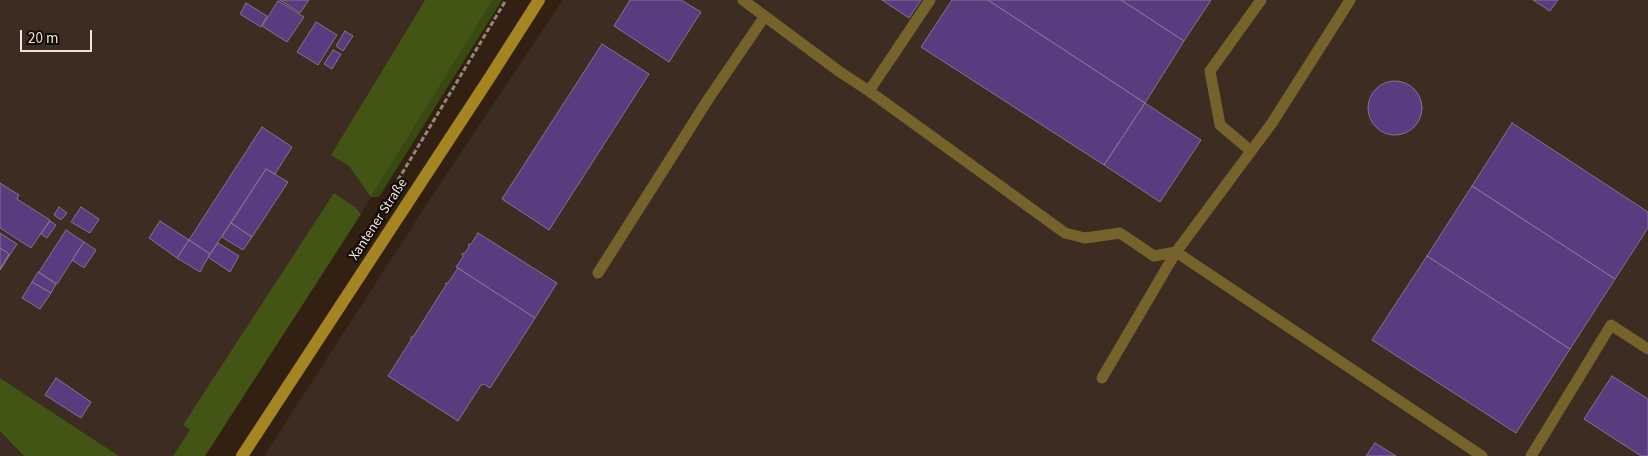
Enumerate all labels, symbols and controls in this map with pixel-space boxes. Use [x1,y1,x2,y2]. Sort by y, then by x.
scale bar [22,20,95,52]
text: 20 m [28,28,58,49]
street label: Xantener Straße [346,176,412,264]

